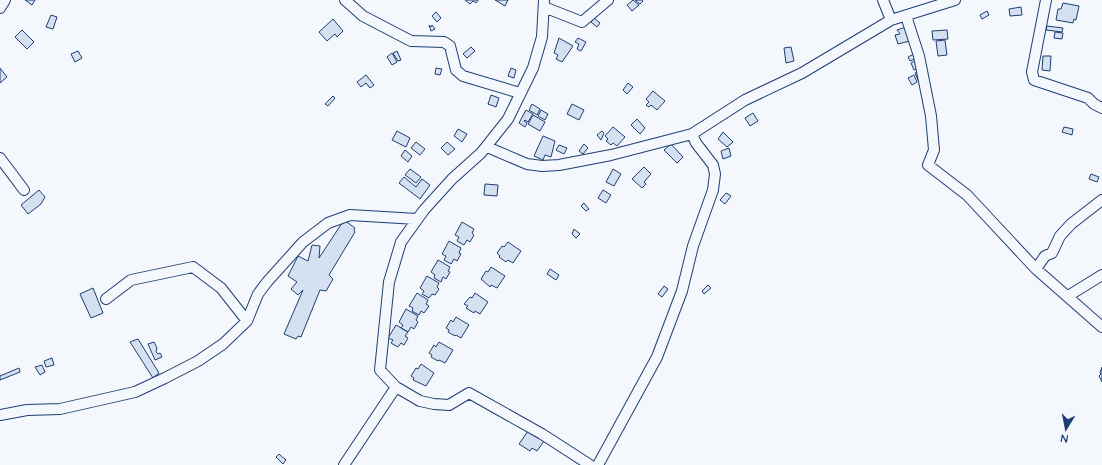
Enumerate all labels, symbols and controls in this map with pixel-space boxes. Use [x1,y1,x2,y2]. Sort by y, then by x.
north arrow [1046,409,1086,449]
text: N [1059,431,1069,446]

